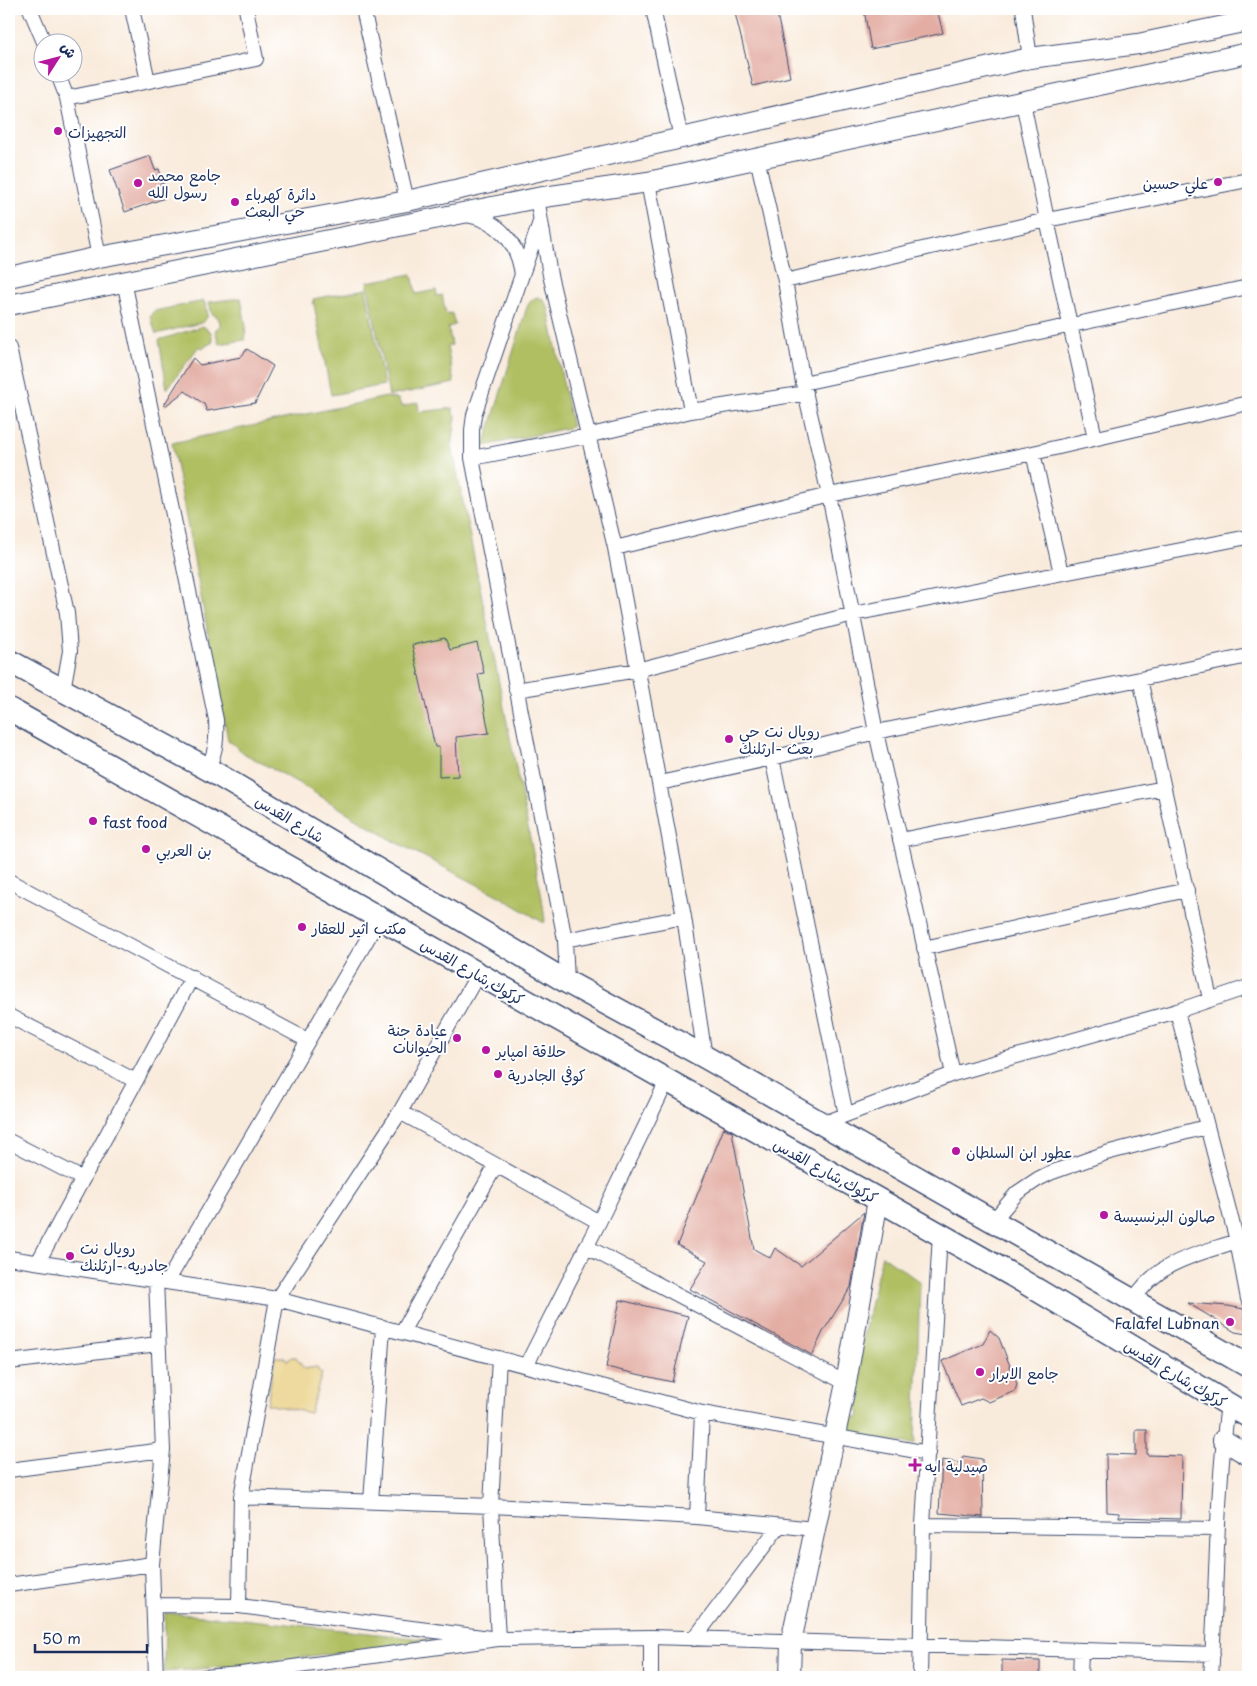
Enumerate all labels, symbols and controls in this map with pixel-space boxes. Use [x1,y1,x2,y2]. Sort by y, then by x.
north arrow [32,32,82,82]
text: ش [56,38,82,62]
place label: التجهيزات [68,120,127,143]
marker: التجهيزات [52,125,64,137]
place label: جامع محمد رسول الله [148,163,221,203]
place label: علي حسين [1143,171,1208,197]
marker: علي حسين [1212,176,1224,188]
marker: جامع محمد رسول الله [132,177,144,189]
place label: دائرة كهرباء حي البعث [245,182,316,225]
marker: دائرة كهرباء حي البعث [229,196,241,208]
place label: رويال نت حي بعث -ارثلنك [739,719,820,759]
marker: رويال نت حي بعث -ارثلنك [723,733,735,745]
street label: شارع القدس [251,788,329,848]
place label: fast food [103,810,168,833]
marker: fast food [87,815,99,827]
place label: بن العربي [156,838,212,864]
marker: بن العربي [140,843,152,855]
place label: مكتب اثير للعقار [311,916,407,939]
marker: مكتب اثير للعقار [296,921,308,933]
street label: كركوك,شارع القدس [417,932,529,1010]
place label: عيادة جنة الحيوانات [388,1018,447,1058]
marker: عيادة جنة الحيوانات [451,1032,463,1044]
place label: حلاقة امپاير [494,1039,566,1062]
marker: حلاقة امپاير [480,1044,492,1056]
place label: كوفي الجادرية [508,1063,586,1086]
marker: كوفي الجادرية [492,1068,504,1080]
street label: كركوك,شارع القدس [769,1132,883,1208]
place label: عطور ابن السلطان [966,1140,1073,1163]
marker: عطور ابن السلطان [950,1145,962,1157]
place label: صالون البرنسيسة [1114,1204,1216,1227]
marker: صالون البرنسيسة [1098,1209,1110,1221]
place label: رويال نت جادريه -ارثلنك [80,1236,168,1276]
marker: رويال نت جادريه -ارثلنك [64,1250,76,1262]
place label: Falafel Lubnan [1114,1311,1220,1334]
marker: Falafel Lubnan [1224,1316,1236,1328]
street label: كركوك,شارع القدس [1120,1333,1232,1413]
place label: جامع الابرار [989,1361,1059,1385]
marker: جامع الابرار [974,1366,986,1378]
place label: صیدلیة ایە [925,1454,988,1477]
marker: صیدلیة ایە [909,1459,921,1471]
scale bar [35,1621,148,1653]
text: 50 m [42,1626,81,1649]

